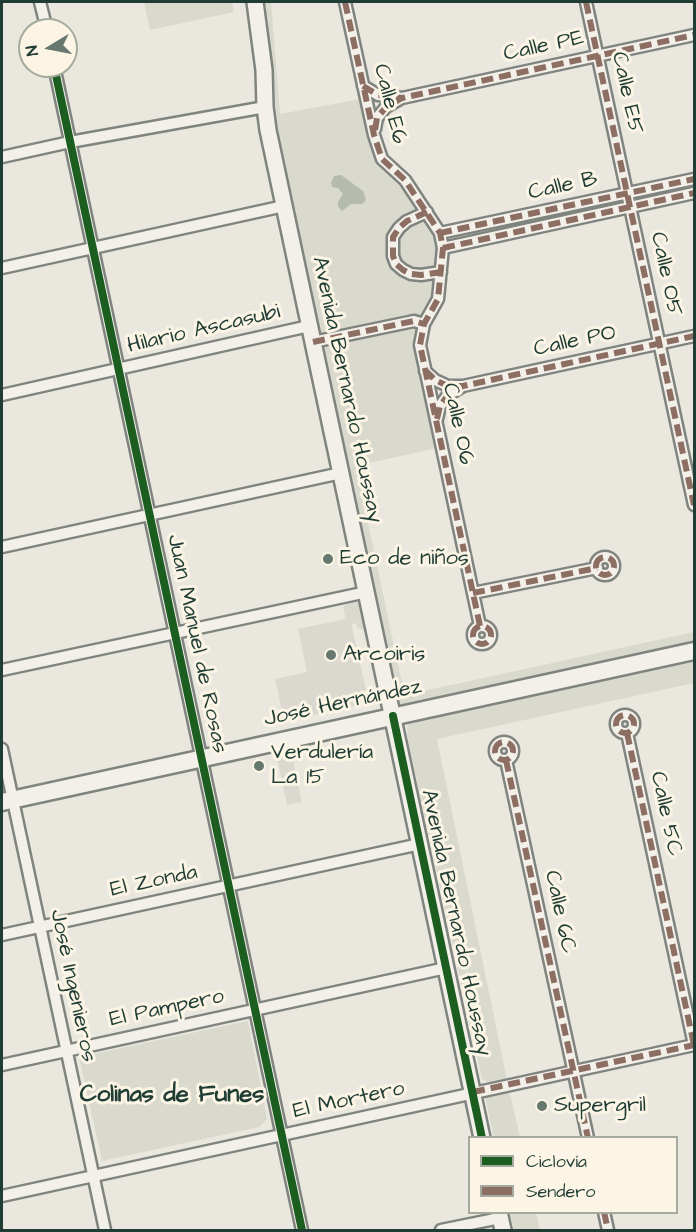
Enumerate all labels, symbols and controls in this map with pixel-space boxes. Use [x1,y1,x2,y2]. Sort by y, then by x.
north arrow [18,18,78,78]
street label: Calle PE [501,26,587,68]
text: N [21,44,44,58]
street label: Calle E5 [604,50,648,136]
street label: Calle E6 [366,61,412,147]
street label: Calle B [526,167,600,207]
street label: Calle O5 [643,230,687,318]
street label: Avenida Bernardo Houssay [305,254,387,526]
street label: Hilario Ascasubi [125,300,283,360]
street label: Calle PO [532,320,618,364]
street label: Calle O6 [435,381,479,467]
street label: Juan Manuel de Rosas [160,532,232,756]
place label: Eco de niños [340,546,469,572]
marker: Eco de niños [321,552,335,566]
place label: Arcoiris [343,642,425,668]
marker: Arcoiris [324,648,338,662]
street label: José Hernández [262,674,424,734]
place label: Verdulería La 15 [271,740,373,792]
marker: Verdulería La 15 [252,759,266,773]
street label: Calle 5C [643,769,687,859]
street label: Avenida Bernardo Houssay [414,787,496,1059]
street label: El Zonda [108,860,200,904]
street label: Calle 6C [537,868,581,956]
street label: José Ingenieros [43,907,101,1065]
street label: El Pampero [107,984,227,1034]
street label: El Mortero [291,1076,407,1126]
district label: Colinas de Funes [80,1082,264,1110]
place label: Supergril [554,1093,646,1119]
marker: Supergril [535,1099,549,1113]
legend [468,1136,678,1214]
text: Ciclovía [526,1149,587,1174]
text: Sendero [526,1179,595,1204]

